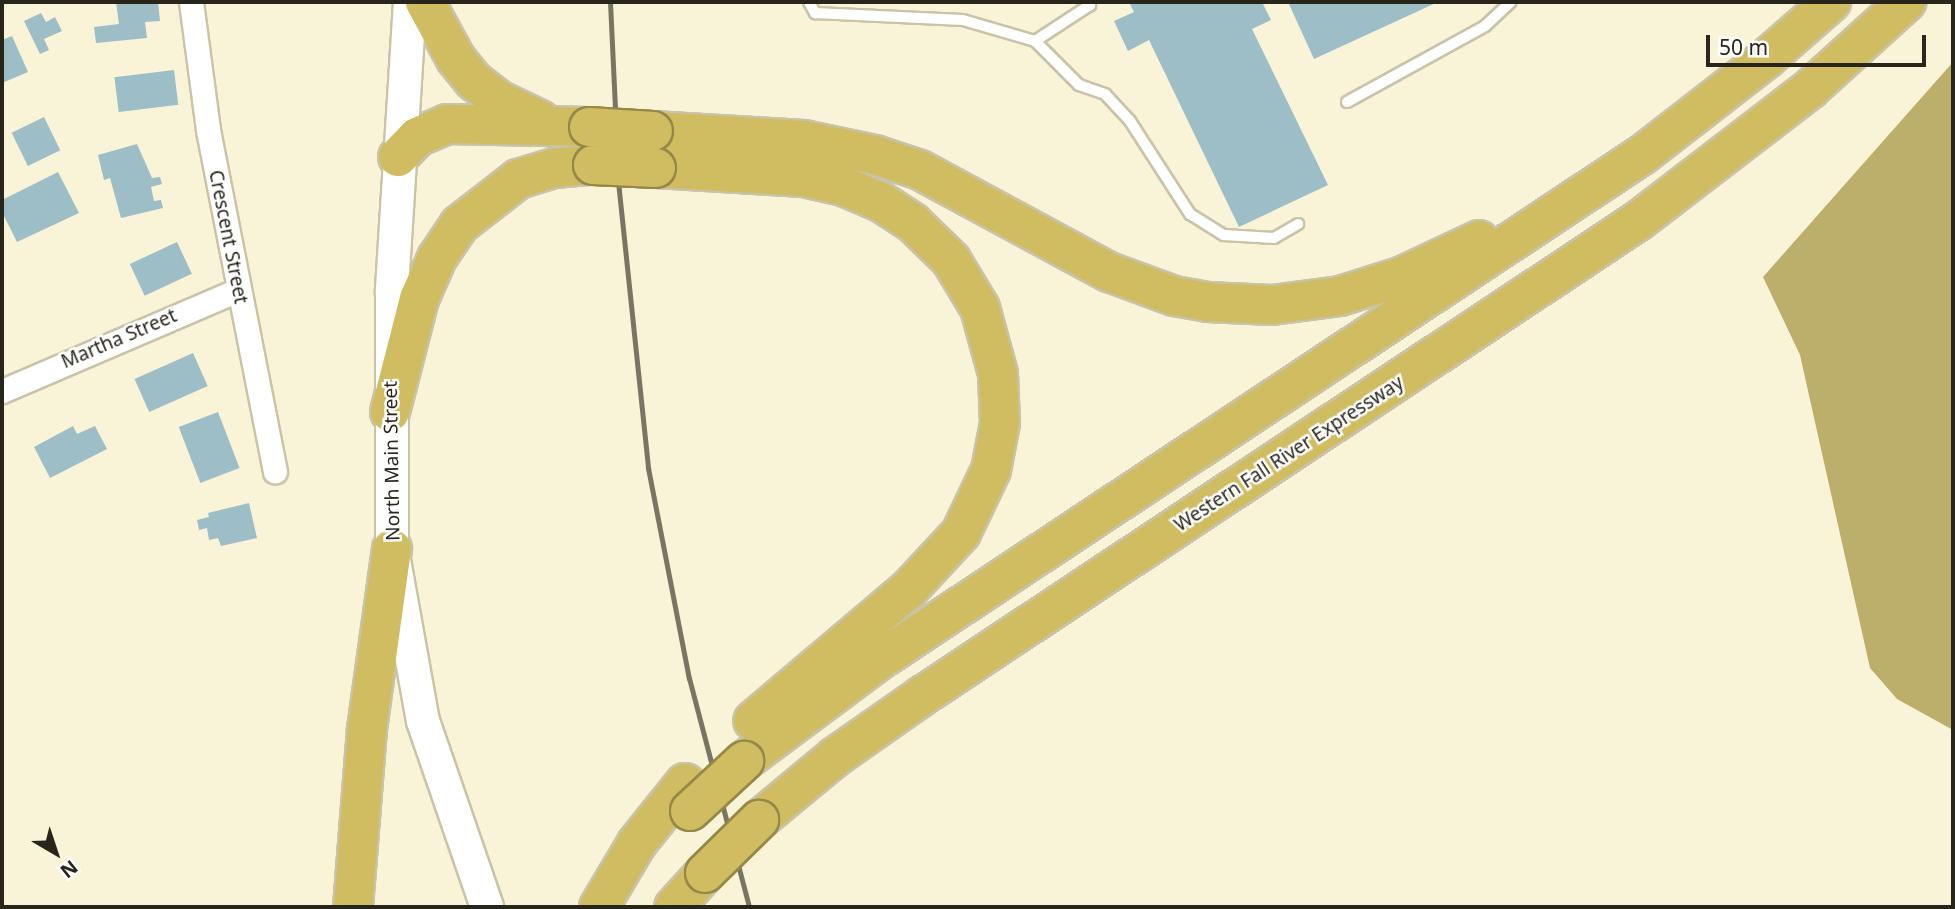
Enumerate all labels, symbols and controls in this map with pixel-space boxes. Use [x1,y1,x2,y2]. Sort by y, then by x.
scale bar [1710,21,1930,65]
text: 50 m [1719,33,1768,61]
street label: Crescent Street [204,168,252,306]
street label: Martha Street [58,304,180,374]
street label: Western Fall River Expressway [1170,371,1408,537]
street label: North Main Street [379,381,405,541]
north arrow [21,818,91,888]
text: N [55,854,83,884]

